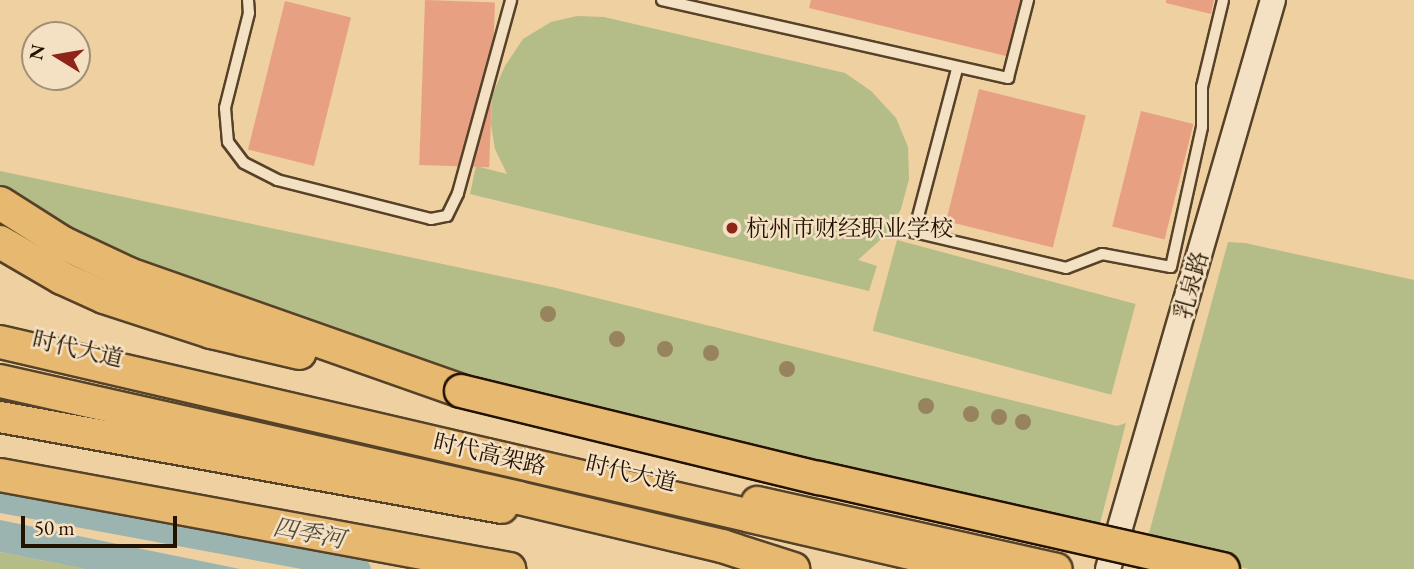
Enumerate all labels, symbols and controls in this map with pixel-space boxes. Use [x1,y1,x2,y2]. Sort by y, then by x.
north arrow [21,21,91,91]
text: N [23,42,51,62]
place label: 杭州市财经职业学校 [746,214,953,242]
marker: 杭州市财经职业学校 [724,220,740,236]
street label: 乳泉路 [1168,248,1214,322]
street label: 时代大道 [30,325,126,373]
street label: 时代高架路 [431,428,549,480]
street label: 时代大道 [583,449,679,497]
scale bar [24,503,180,546]
water label: 四季河 [271,512,347,554]
text: 50 m [34,514,75,541]

